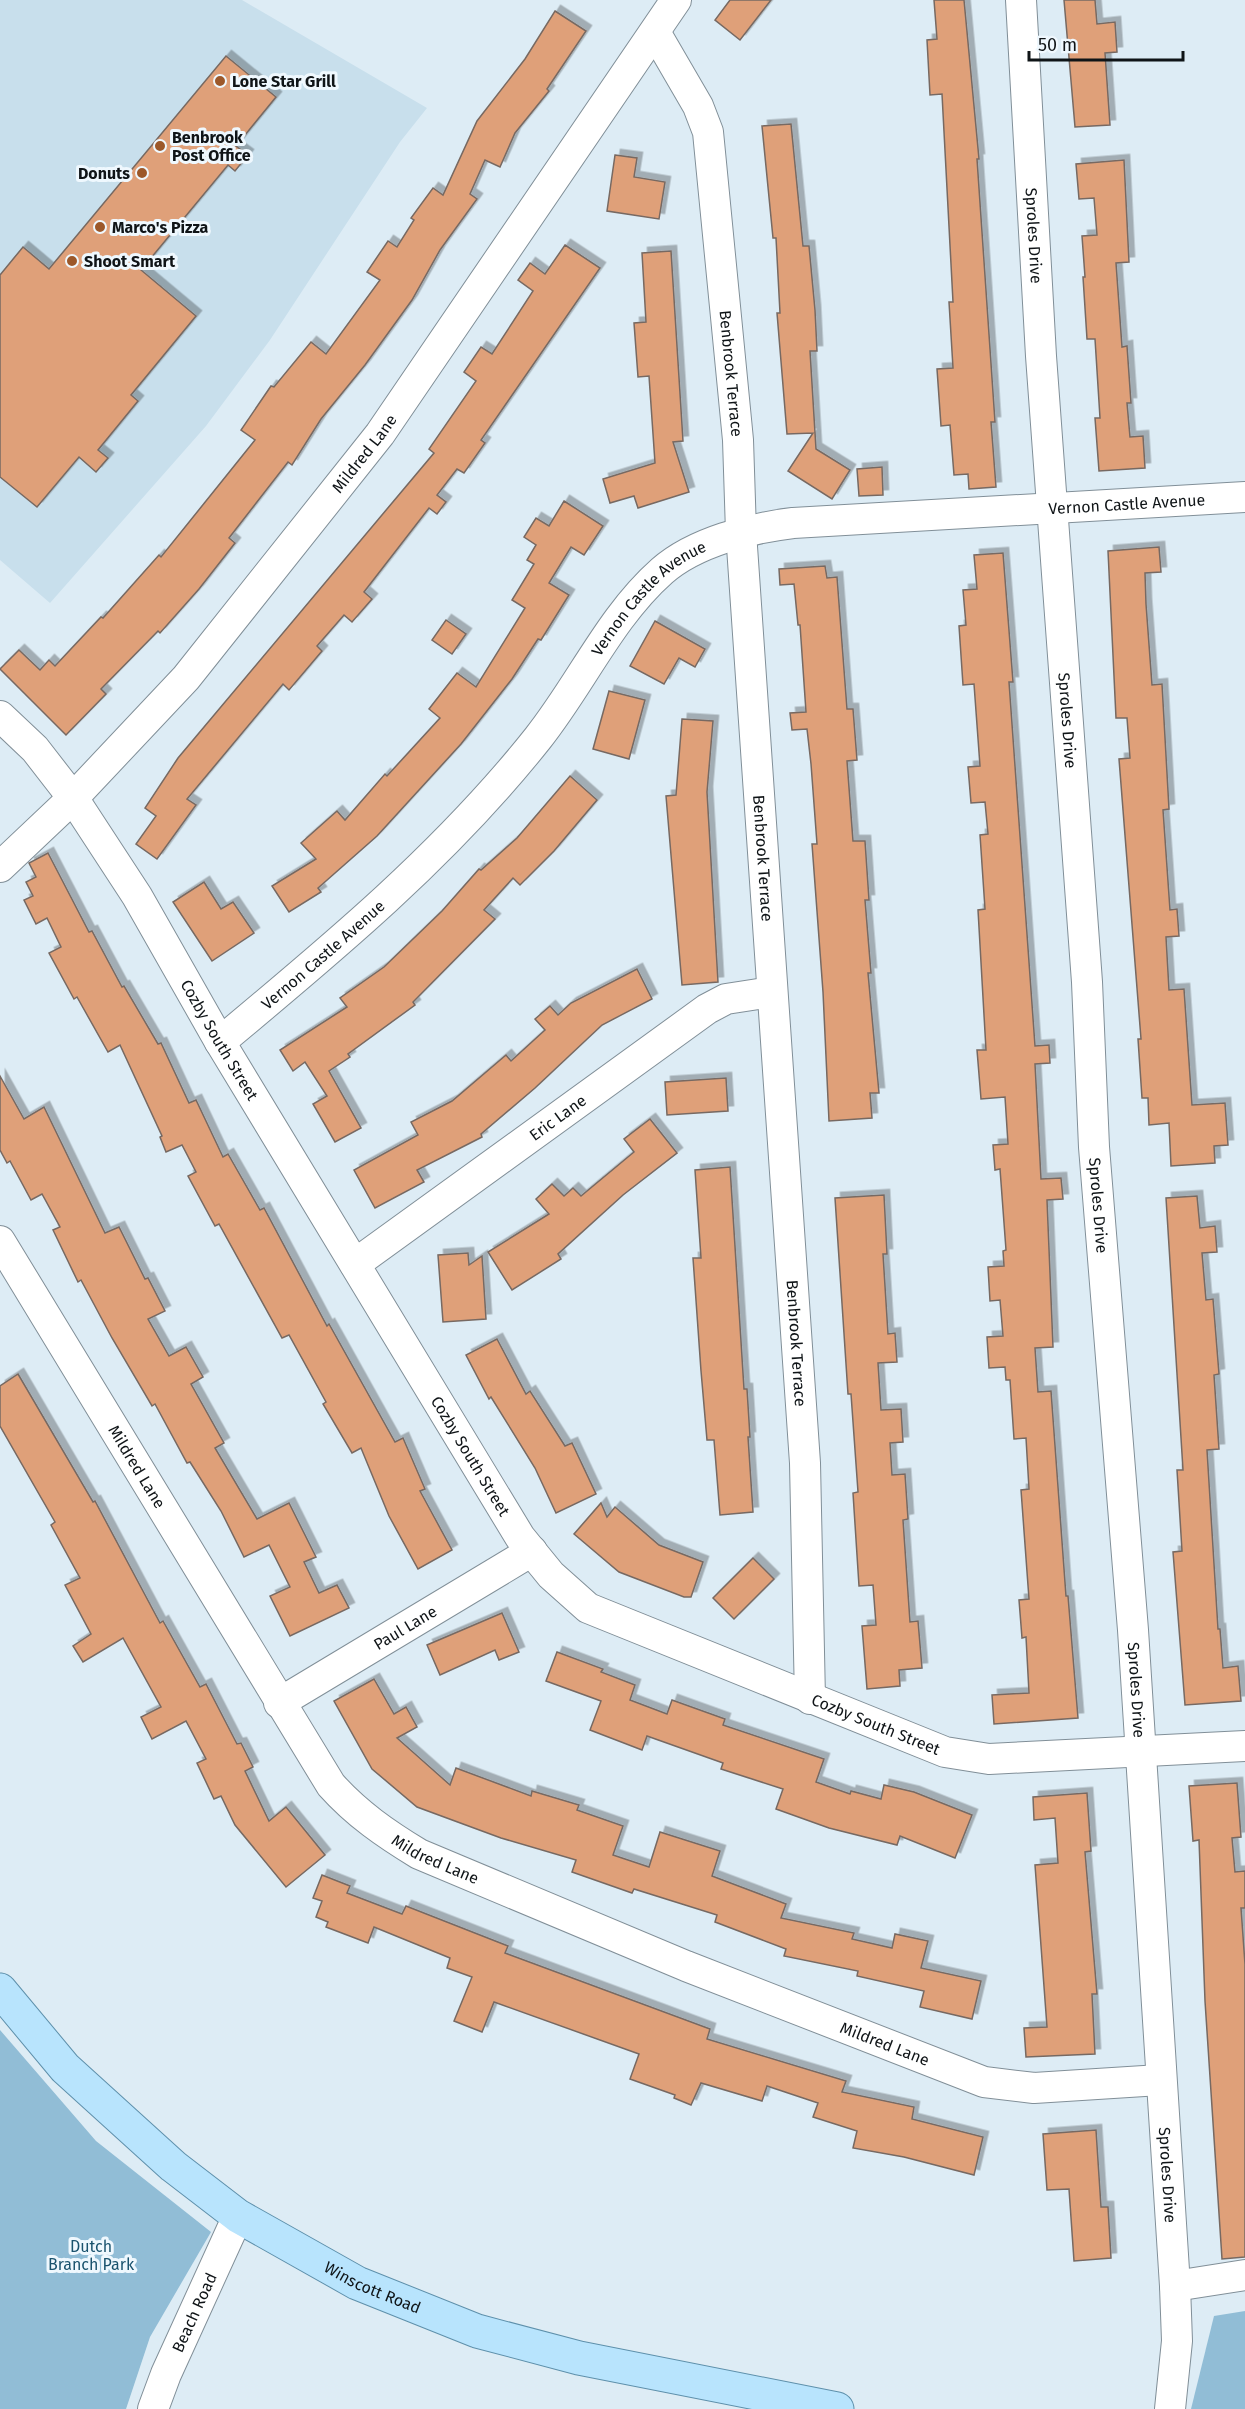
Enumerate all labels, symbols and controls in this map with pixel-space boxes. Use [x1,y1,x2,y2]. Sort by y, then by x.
scale bar [1029,24,1184,62]
text: 50 m [1038,34,1077,56]
place label: Lone Star Grill [232,72,336,91]
marker: Lone Star Grill [213,74,227,88]
place label: Benbrook Post Office [172,128,251,165]
marker: Benbrook Post Office [153,139,167,153]
place label: Donuts [78,164,130,183]
marker: Donuts [135,166,149,180]
street label: Sproles Drive [1022,187,1046,284]
place label: Marco's Pizza [112,218,209,237]
marker: Marco's Pizza [93,220,107,234]
place label: Shoot Smart [84,252,176,271]
marker: Shoot Smart [65,254,79,268]
street label: Benbrook Terrace [715,309,747,438]
street label: Mildred Lane [328,411,401,497]
street label: Vernon Castle Avenue [1048,490,1206,518]
street label: Vernon Castle Avenue [588,537,709,659]
street label: Sproles Drive [1054,672,1080,769]
street label: Benbrook Terrace [749,794,777,922]
street label: Vernon Castle Avenue [258,896,389,1013]
street label: Cozby South Street [176,976,262,1104]
street label: Eric Lane [526,1091,590,1145]
street label: Sproles Drive [1085,1157,1112,1254]
street label: Benbrook Terrace [782,1279,810,1407]
street label: Cozby South Street [427,1393,514,1520]
street label: Mildred Lane [104,1422,169,1512]
street label: Paul Lane [370,1602,440,1654]
street label: Sproles Drive [1124,1641,1149,1738]
street label: Cozby South Street [809,1690,943,1759]
street label: Mildred Lane [388,1830,482,1888]
street label: Mildred Lane [837,2018,932,2070]
street label: Sproles Drive [1155,2126,1180,2223]
park label: Dutch Branch Park [48,2237,135,2274]
street label: Winscott Road [321,2258,424,2318]
street label: Beach Road [168,2270,221,2355]

